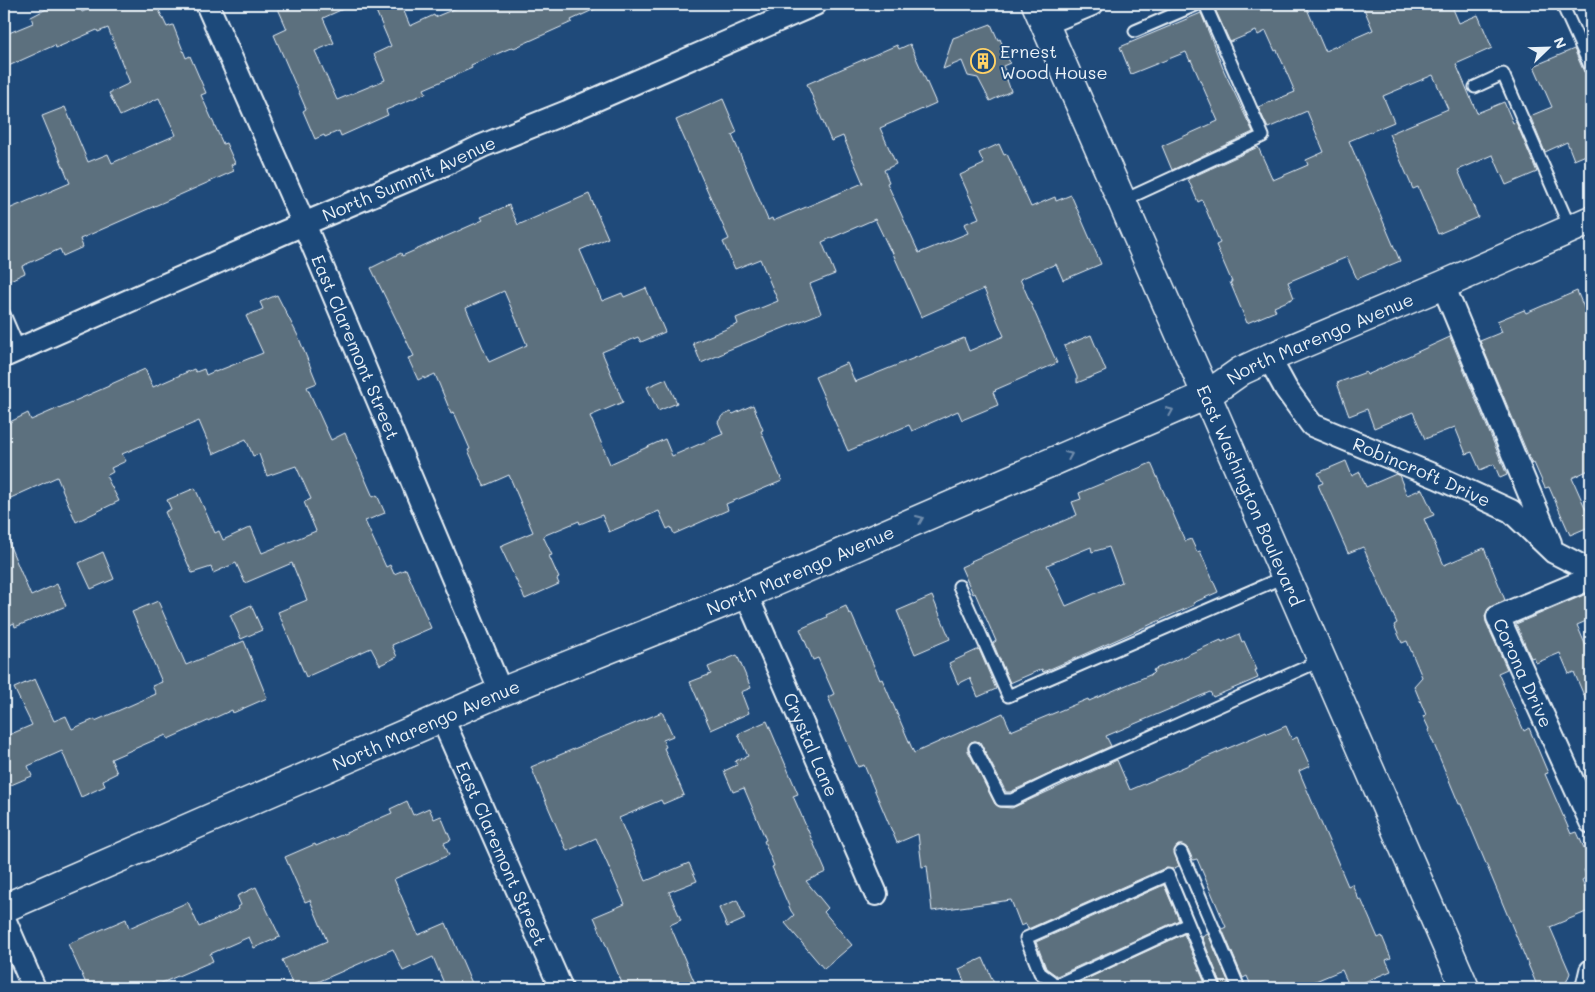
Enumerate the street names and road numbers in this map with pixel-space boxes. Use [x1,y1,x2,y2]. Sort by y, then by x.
street label: North Summit Avenue [318,130,499,227]
street label: East Claremont Street [306,251,405,443]
street label: North Marengo Avenue [1221,287,1417,390]
street label: East Washington Boulevard [1191,381,1309,610]
street label: Robincroft Drive [1349,431,1495,512]
street label: North Marengo Avenue [703,520,898,621]
street label: Corona Drive [1488,614,1559,731]
street label: North Marengo Avenue [329,674,523,776]
street label: Crystal Lane [778,689,844,800]
street label: East Claremont Street [451,758,553,949]

